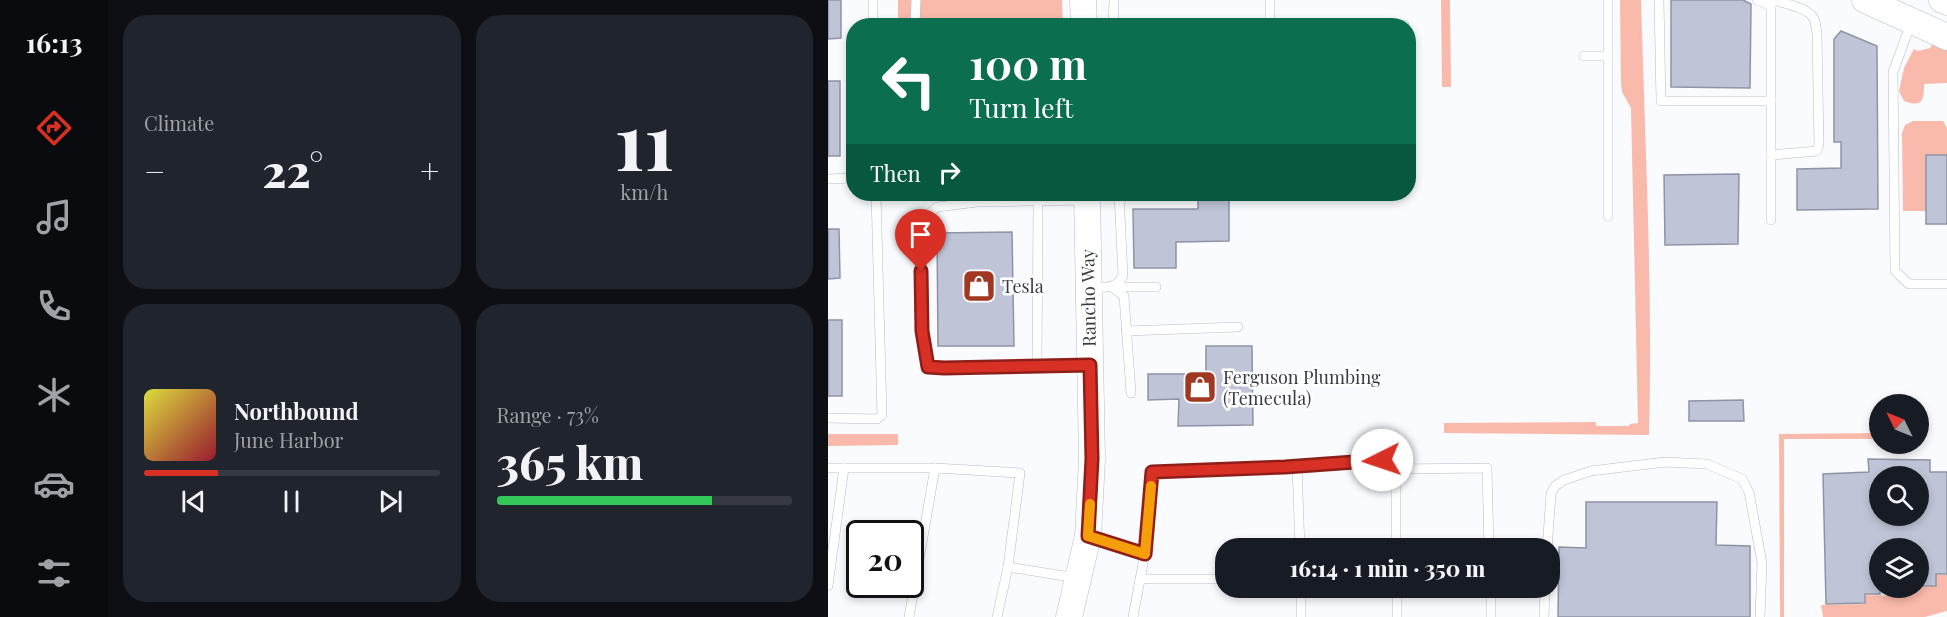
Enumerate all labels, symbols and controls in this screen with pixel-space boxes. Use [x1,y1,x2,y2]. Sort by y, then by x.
text: 16:13 [26,24,82,60]
text: 100 m [969,35,1087,91]
icon: left [870,42,948,120]
text: 11 [614,87,674,191]
text: Turn left [969,89,1073,125]
icon: directions [33,107,75,149]
text: Climate [144,109,214,136]
text: 22° [262,139,323,199]
text: − [144,148,165,192]
text: + [420,148,439,192]
icon: right [933,156,966,189]
text: Then [870,158,921,188]
text: km/h [620,178,668,205]
icon: music [33,196,75,238]
pin [895,209,946,271]
icon: arrive [904,218,937,251]
street label: Rancho Way [1075,249,1101,347]
shop icon: Tesla [961,268,997,304]
place label: Tesla [1002,274,1044,298]
icon: phone [33,285,75,327]
place label: Ferguson Plumbing (Temecula) [1223,365,1381,410]
shop icon: Ferguson Plumbing (Temecula) [1182,369,1218,405]
icon: climate [33,374,75,416]
north arrow [1869,394,1929,454]
map controls [1869,394,1929,598]
text: Northbound [234,396,359,426]
text: Range · 73% [497,401,599,428]
text: June Harbor [234,426,344,453]
position arrow [1350,428,1414,492]
text: 365 km [497,431,643,491]
icon: car [33,463,75,505]
button: search [1869,466,1929,526]
icon: previous [177,485,210,518]
icon: pause [275,485,308,518]
icon: next [374,485,407,518]
speed limit sign: 20 [846,520,924,598]
button: layers [1869,538,1929,598]
icon: filters [33,552,75,594]
text: 16:14 · 1 min · 350 m [1290,553,1485,583]

